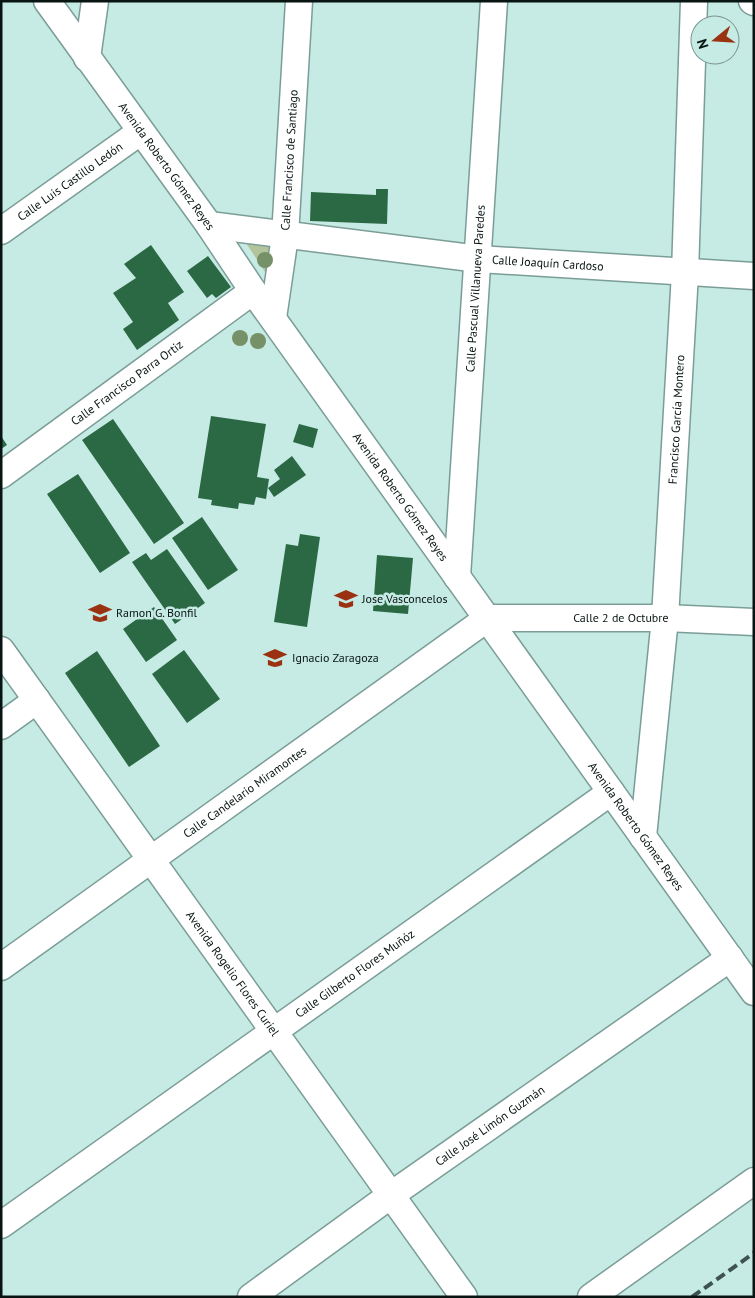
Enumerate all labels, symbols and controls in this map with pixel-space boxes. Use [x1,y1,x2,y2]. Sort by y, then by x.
north arrow [690,15,740,65]
text: N [693,37,713,51]
street label: Calle Francisco de Santiago [277,89,301,231]
street label: Avenida Roberto Gómez Reyes [116,99,218,233]
street label: Calle Luis Castillo Ledón [14,139,125,224]
street label: Calle Pascual Villanueva Paredes [462,205,488,373]
street label: Calle Joaquín Cardoso [491,252,604,274]
street label: Calle Francisco Parra Ortiz [68,337,186,429]
street label: Francisco García Montero [665,354,687,485]
street label: Avenida Roberto Gómez Reyes [350,430,452,564]
school or university icon: Jose Vasconcelos [333,586,359,612]
place label: Jose Vasconcelos [361,591,448,606]
school or university icon: Ramon G. Bonfil [87,600,113,626]
place label: Ramon G. Bonfil [116,605,198,620]
street label: Calle 2 de Octubre [573,610,669,625]
school or university icon: Ignacio Zaragoza [262,645,288,671]
place label: Ignacio Zaragoza [292,650,379,665]
street label: Calle Candelario Miramontes [180,743,309,841]
street label: Avenida Roberto Gómez Reyes [585,759,687,893]
street label: Avenida Rogelio Flores Curiel [183,908,283,1039]
street label: Calle Gilberto Flores Muñóz [292,926,417,1021]
street label: Calle José Limón Guzmán [432,1082,547,1169]

